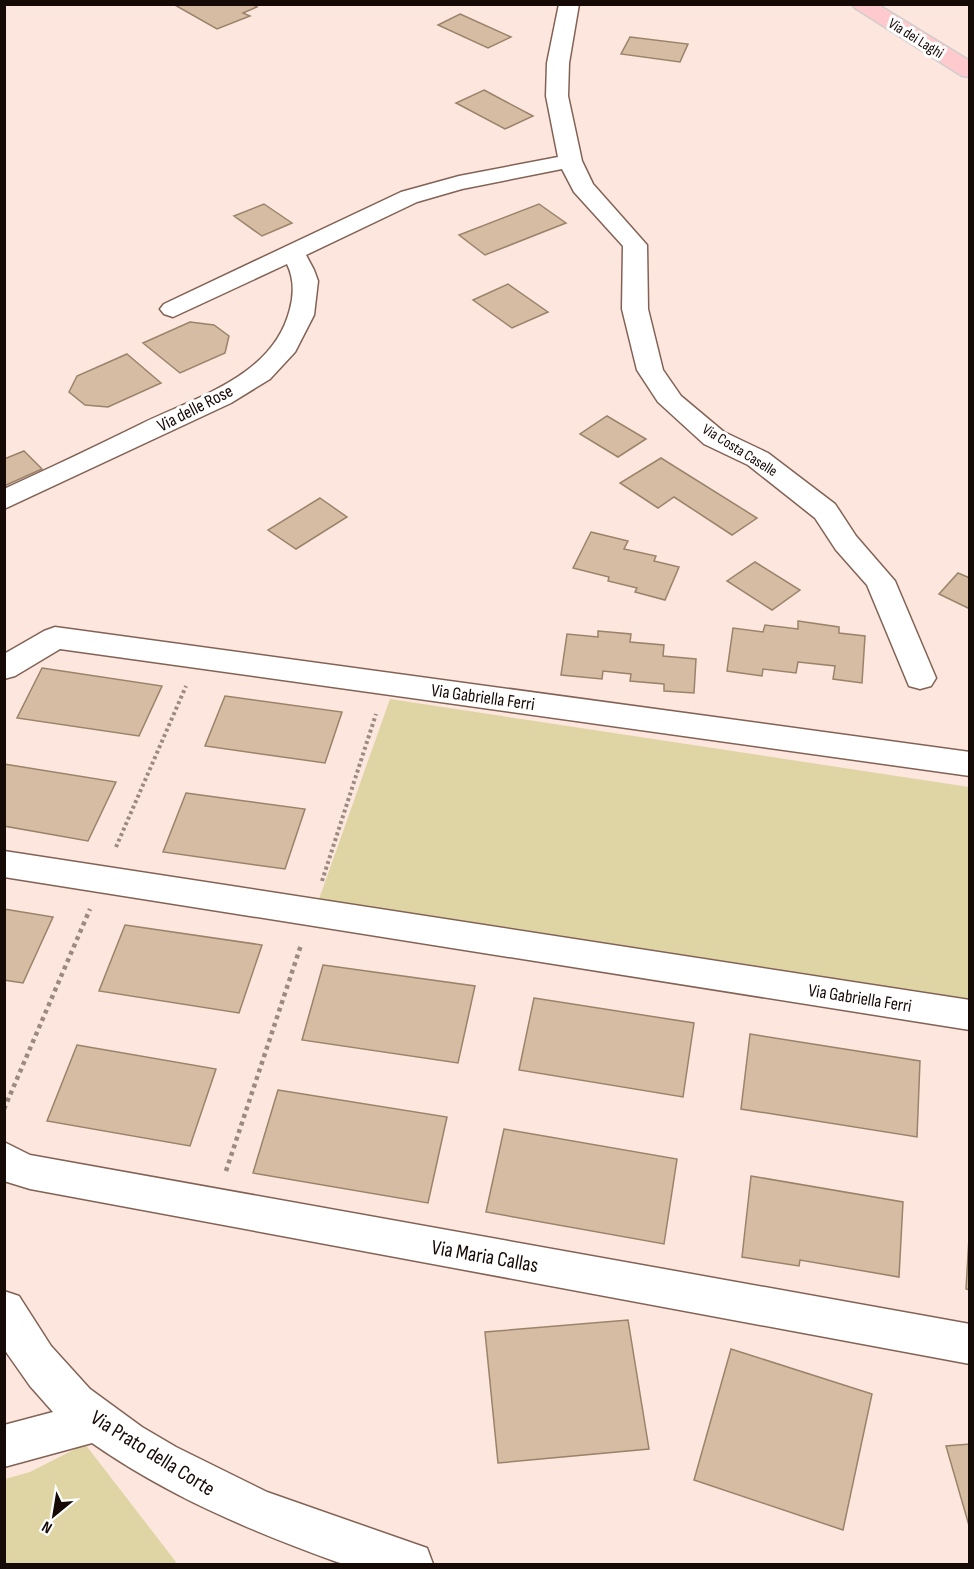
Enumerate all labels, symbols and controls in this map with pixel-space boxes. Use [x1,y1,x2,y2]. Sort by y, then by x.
street label: Via dei Laghi [885,14,947,63]
street label: Via delle Rose [154,380,237,436]
street label: Via Costa Caselle [699,420,781,481]
street label: Via Gabriella Ferri [430,680,536,715]
street label: Via Gabriella Ferri [807,980,913,1017]
street label: Via Maria Callas [430,1235,540,1278]
street label: Via Prato della Corte [86,1405,219,1502]
north arrow [24,1485,84,1545]
text: N [39,1516,56,1537]

